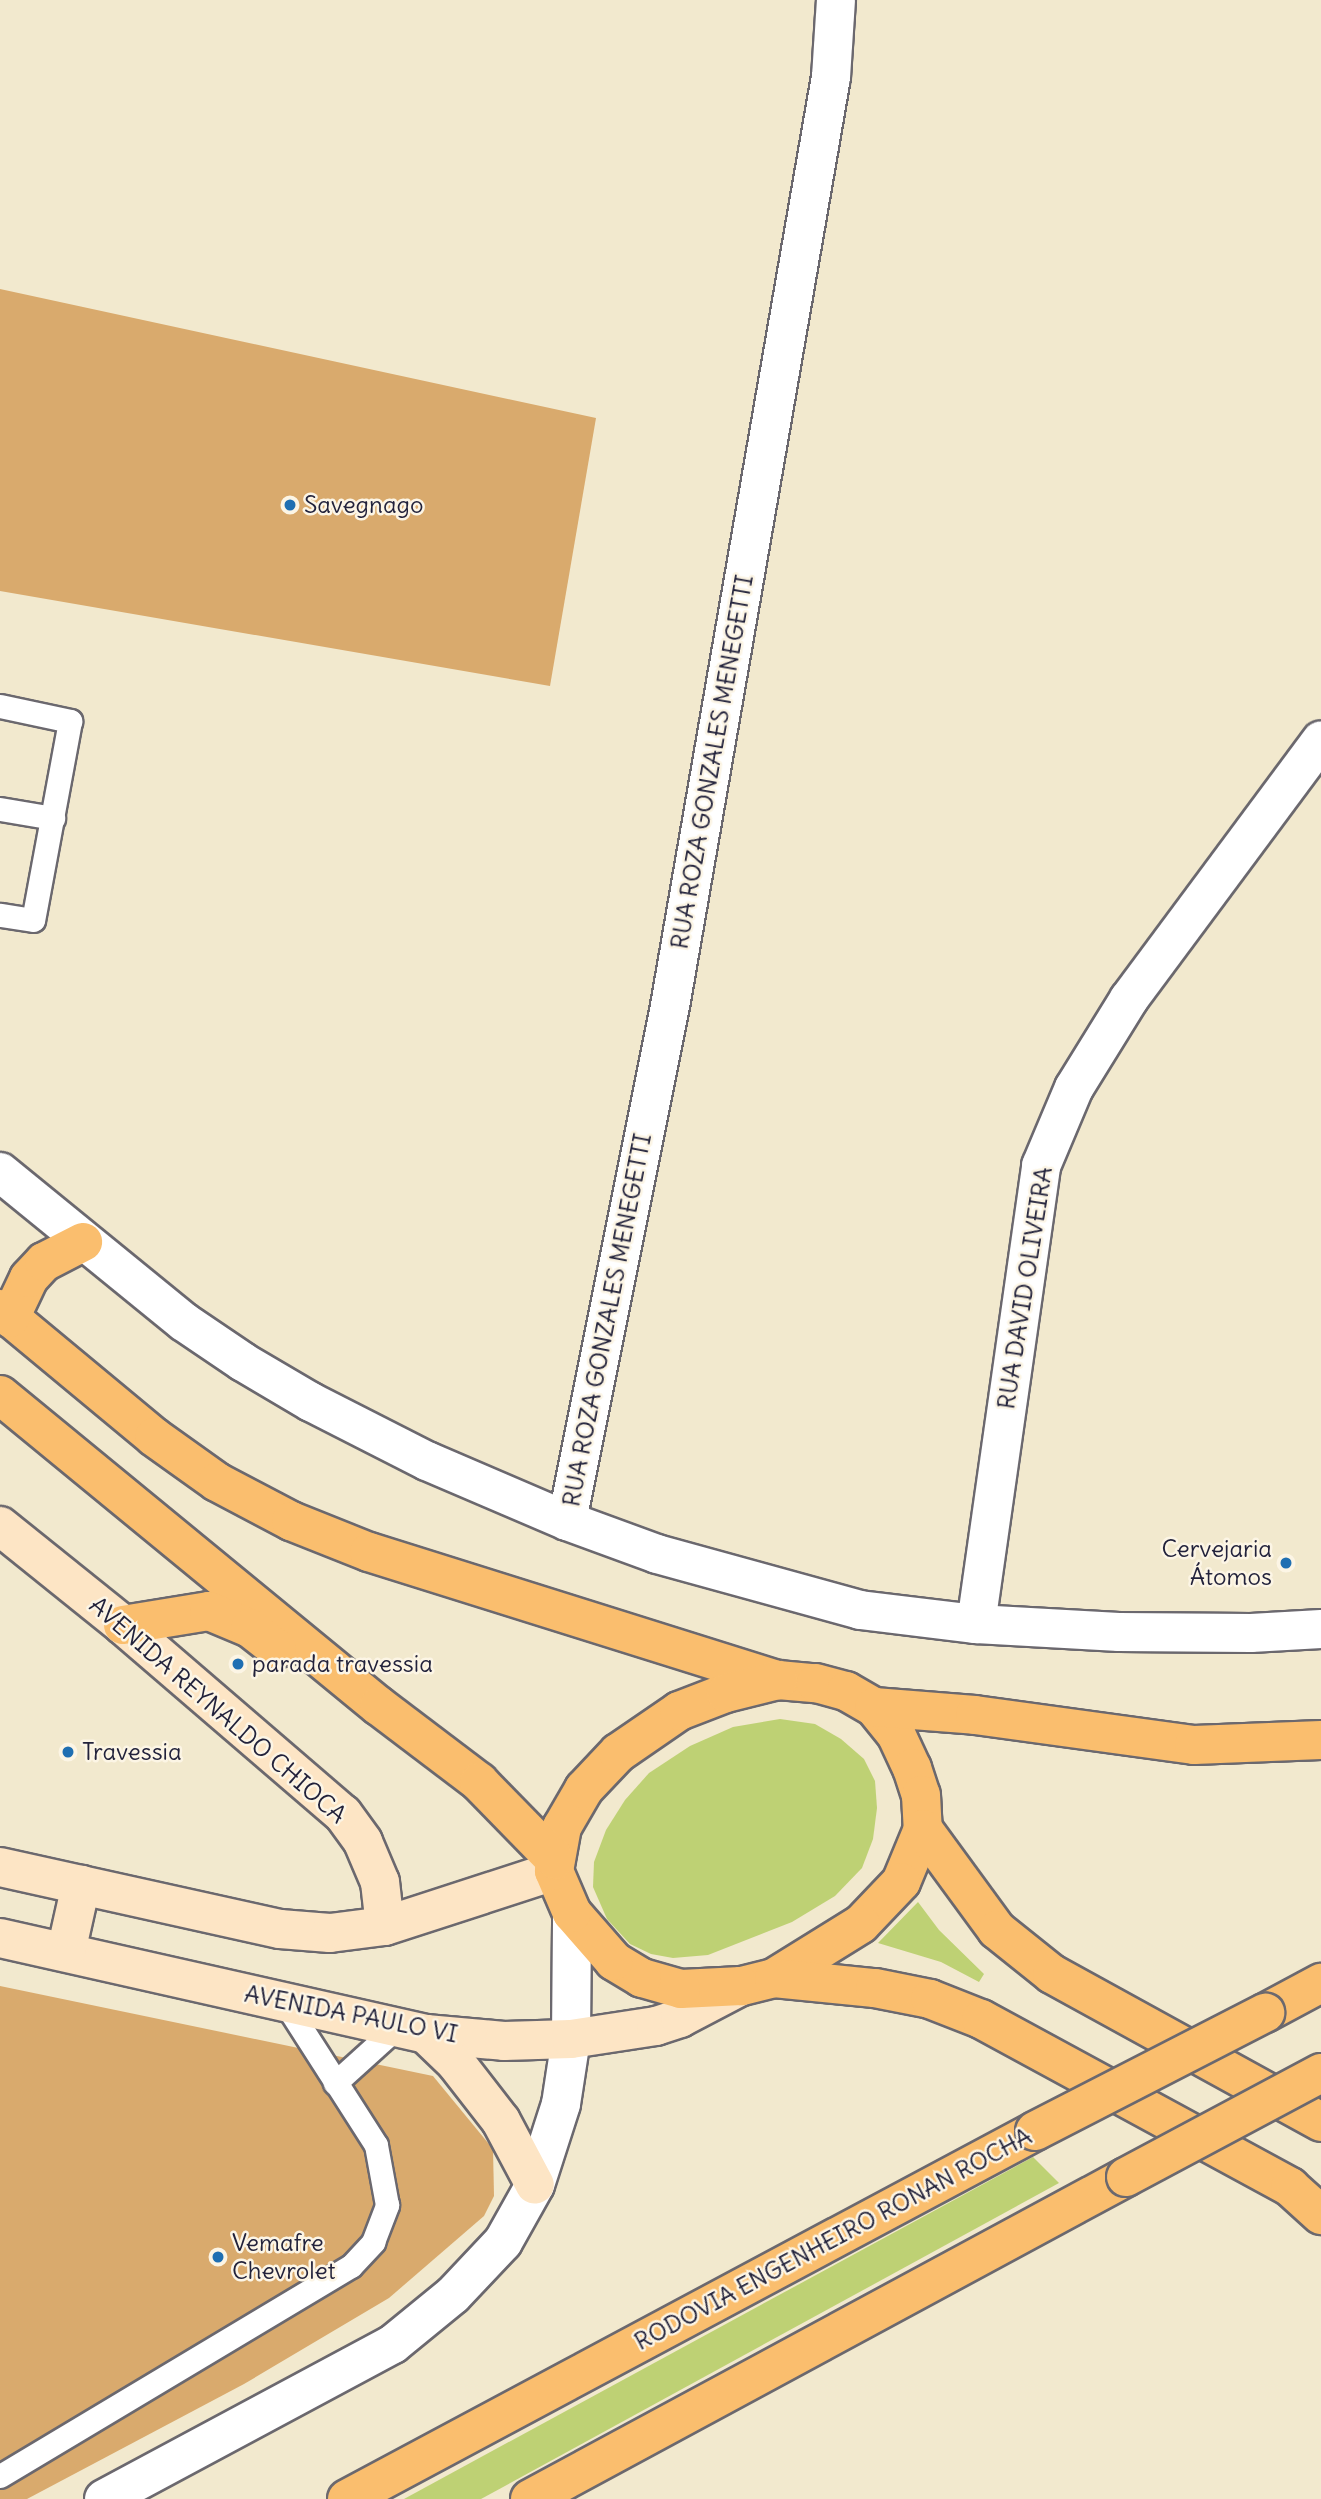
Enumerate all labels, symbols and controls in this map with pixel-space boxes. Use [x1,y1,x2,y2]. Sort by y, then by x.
place label: Savegnago [304,491,423,519]
marker: Savegnago [282,497,298,513]
street label: RUA ROZA GONZALES MENEGETTI [665,573,759,951]
street label: RUA ROZA GONZALES MENEGETTI [557,1131,657,1509]
street label: RUA DAVID OLIVEIRA [992,1165,1058,1411]
place label: Cervejaria Átomos [1162,1535,1272,1591]
marker: Cervejaria Átomos [1278,1555,1294,1571]
street label: AVENIDA REYNALDO CHIOCA [84,1591,352,1829]
place label: parada travessia [252,1650,433,1678]
marker: parada travessia [230,1656,246,1672]
place label: Travessia [82,1738,182,1766]
marker: Travessia [60,1744,76,1760]
street label: AVENIDA PAULO VI [242,1979,460,2049]
street label: RODOVIA ENGENHEIRO RONAN ROCHA [629,2122,1037,2356]
place label: Vemafre Chevrolet [232,2229,336,2285]
marker: Vemafre Chevrolet [210,2249,226,2265]

